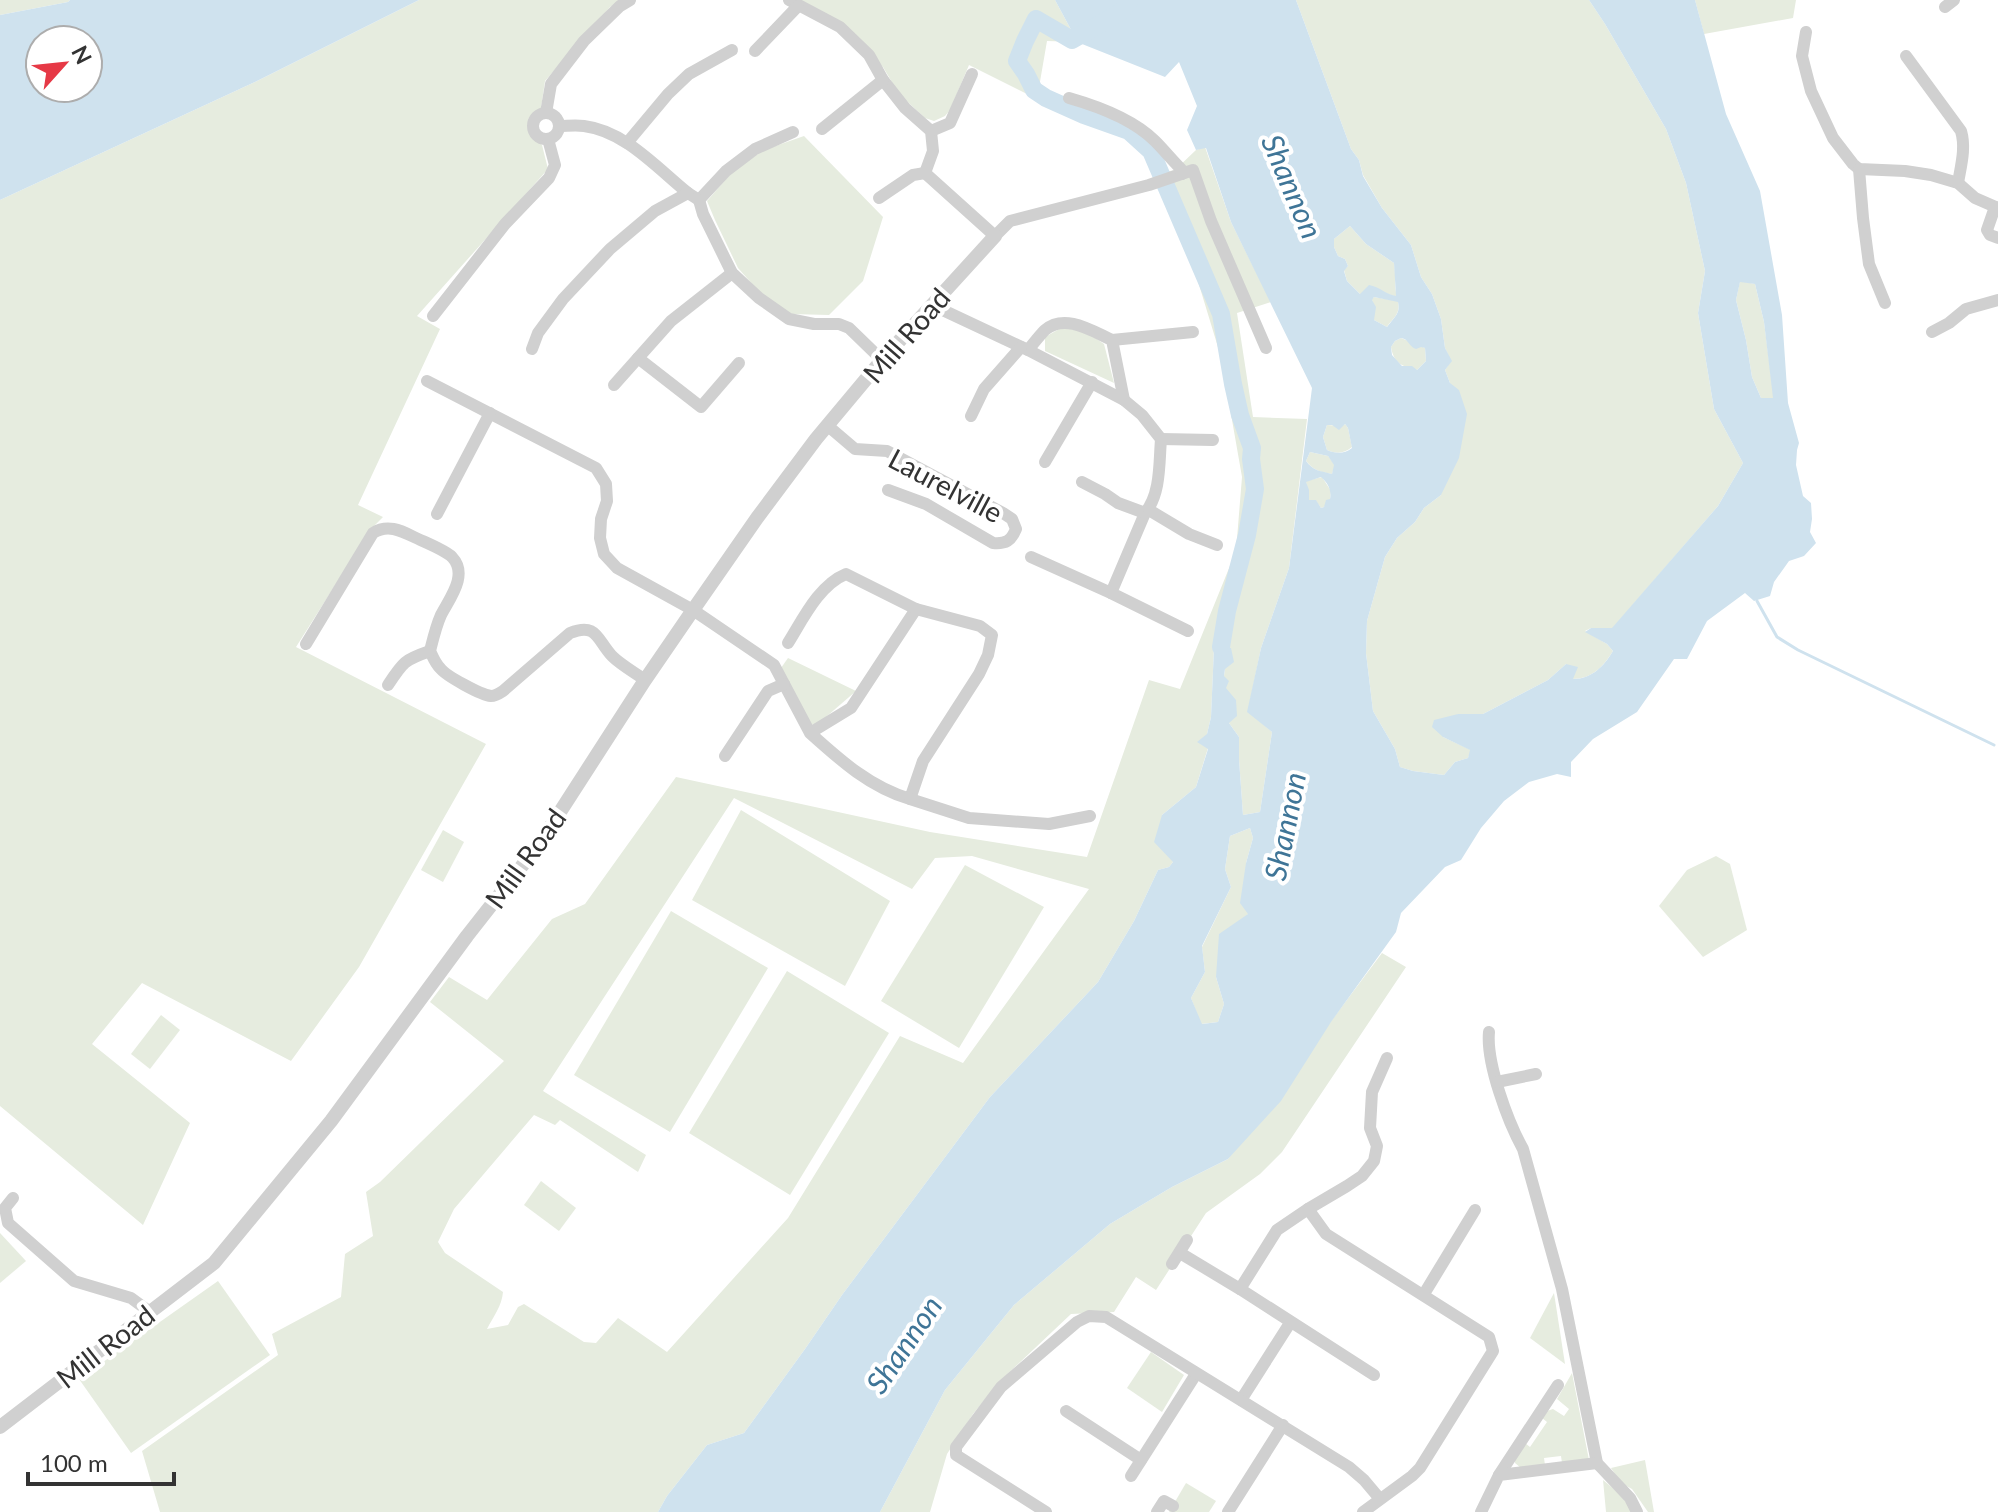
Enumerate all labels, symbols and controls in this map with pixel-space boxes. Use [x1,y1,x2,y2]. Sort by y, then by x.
north arrow [24,24,104,104]
text: N [66,41,98,68]
water label: Shannon [1255,129,1331,243]
street label: Mill Road [855,280,957,390]
street label: Laurelville [883,441,1009,529]
water label: Shannon [1256,769,1312,883]
street label: Mill Road [477,801,573,915]
water label: Shannon [857,1289,949,1399]
street label: Mill Road [49,1297,161,1395]
scale bar [28,1436,174,1486]
text: 100 m [40,1448,108,1477]

